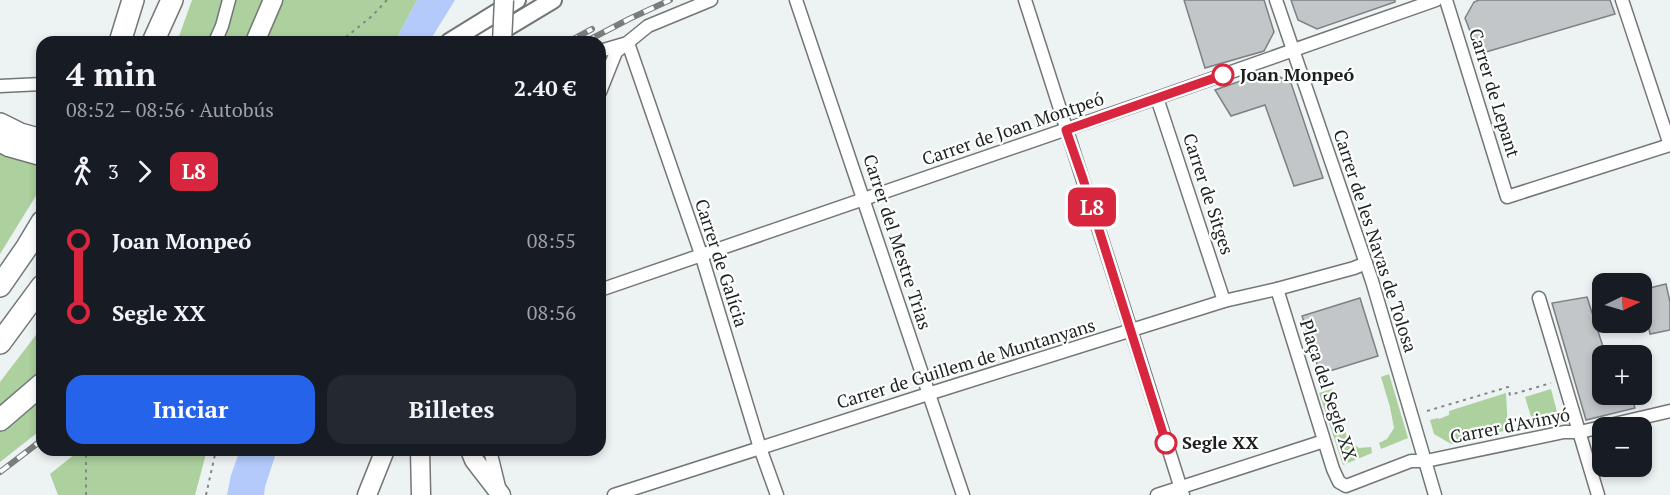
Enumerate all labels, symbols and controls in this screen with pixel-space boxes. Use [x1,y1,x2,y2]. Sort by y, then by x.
street label: Carrer de Lepant [1464,25,1526,161]
text: 4 min [66,52,156,95]
place label: Joan Monpeó [1240,62,1354,86]
marker: Joan Monpeó [1212,64,1234,86]
text: 2.40 € [514,73,576,102]
street label: Carrer de Joan Montpeó [919,86,1107,170]
text: 08:52 – 08:56 · Autobús [66,96,274,123]
street label: Carrer de les Navas de Tolosa [1329,126,1423,355]
street label: Carrer de Sitges [1178,130,1240,257]
street label: Carrer del Mestre Trias [858,151,938,332]
icon: walk [66,155,99,188]
icon: forward [128,155,161,188]
text: L8 [182,157,206,185]
text: 3 [108,158,119,185]
line badge: L8 [1065,188,1119,226]
text: L8 [1080,193,1104,221]
street label: Carrer de Galícia [690,196,754,330]
text: Joan Monpeó [112,226,251,255]
text: 08:55 [527,227,576,254]
north arrow [1592,273,1652,333]
map controls [1592,273,1652,477]
text: Segle XX [112,298,206,327]
text: 08:56 [527,299,576,326]
street label: Carrer de Guillem de Muntanyans [833,312,1098,414]
street label: Plaça del Segle XX [1295,316,1363,463]
button: + [1592,345,1652,405]
button: Iniciar [66,375,315,444]
button: Billetes [327,375,576,444]
street label: Carrer d'Avinyó [1448,402,1572,448]
button: − [1592,417,1652,477]
place label: Segle XX [1182,430,1259,454]
marker: Segle XX [1155,432,1177,454]

